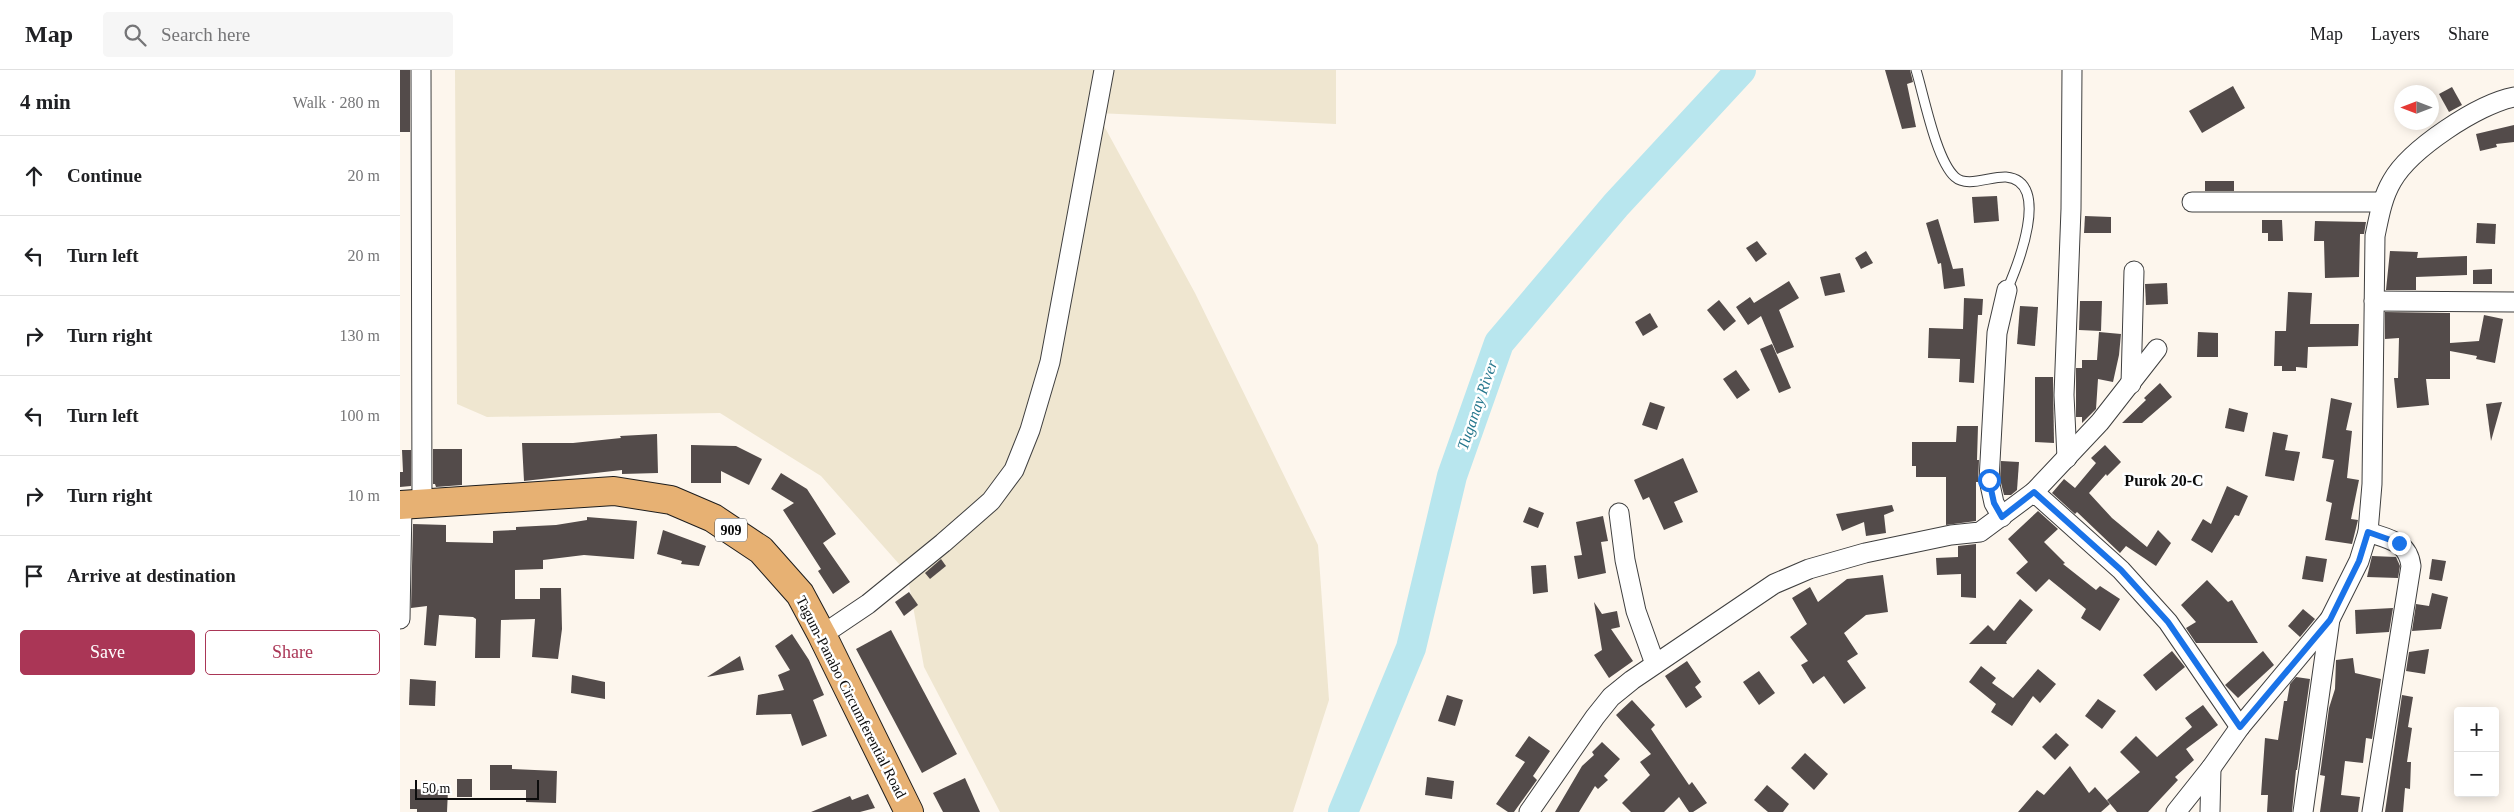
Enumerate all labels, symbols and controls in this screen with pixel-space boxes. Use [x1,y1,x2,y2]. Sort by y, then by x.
search box [103,12,453,57]
text: Map [25,21,73,47]
icon: search [121,21,149,49]
text: Search here [161,24,250,45]
text: Map [2310,24,2343,44]
text: Layers [2371,24,2420,44]
text: Share [2448,24,2489,44]
north arrow [2394,85,2439,130]
text: 4 min [20,90,71,114]
text: Walk · 280 m [293,94,380,111]
icon: ahead [20,162,48,190]
text: Continue [67,165,142,186]
text: 20 m [348,167,380,184]
icon: left [20,242,48,270]
text: Turn left [67,245,139,266]
text: 20 m [348,247,380,264]
icon: right [20,322,48,350]
text: Turn right [67,325,152,346]
text: 130 m [340,327,380,344]
water label: Tuganay River [1454,357,1501,452]
icon: left [20,402,48,430]
text: Turn left [67,405,139,426]
text: 100 m [340,407,380,424]
route start [1978,469,2001,492]
district label: Purok 20-C [2124,472,2204,489]
icon: right [20,482,48,510]
text: Turn right [67,485,152,506]
text: 10 m [348,487,380,504]
road number: 909 [715,518,747,542]
route end [2388,532,2411,555]
icon: arrive [20,562,48,590]
text: Arrive at destination [67,565,236,586]
street label: Tagum-Panabo Circumferential Road [793,593,909,801]
button: Save [20,630,195,675]
button: Share [205,630,380,675]
map controls [2454,707,2499,797]
button: + [2454,707,2499,752]
button: − [2454,752,2499,797]
scale bar [415,777,539,800]
text: 50 m [422,781,450,796]

